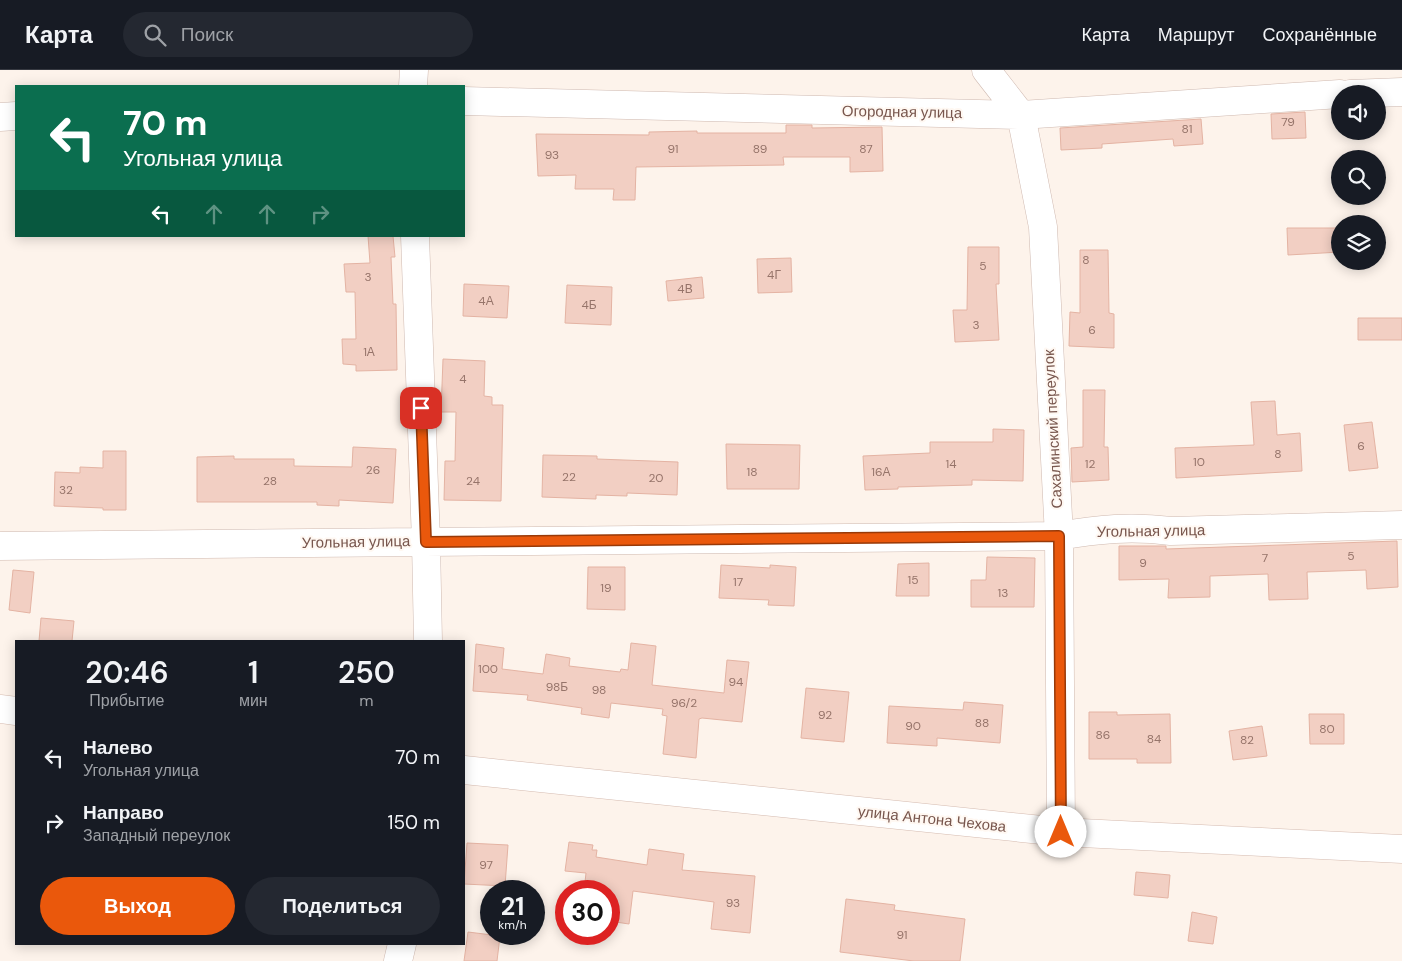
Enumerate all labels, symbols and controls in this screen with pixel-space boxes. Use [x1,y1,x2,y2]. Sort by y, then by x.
search box [123,12,473,57]
text: Карта [25,19,93,50]
icon: search [141,21,169,49]
text: Поиск [181,22,233,47]
text: Карта [1082,23,1130,47]
text: Маршрут [1158,23,1234,47]
text: Сохранённые [1262,23,1377,47]
map controls [1331,85,1386,270]
button: sound [1331,85,1386,140]
text: 70 m [123,100,207,146]
street label: Огородная улица [842,101,963,123]
icon: left [40,105,105,170]
house number: 79 [1281,114,1295,130]
house number: 81 [1182,121,1192,137]
house number: 91 [667,141,679,157]
house number: 89 [753,141,767,157]
house number: 87 [859,141,873,157]
text: Угольная улица [123,144,282,173]
house number: 93 [545,147,559,163]
button: search [1331,150,1386,205]
icon: left [147,200,175,228]
icon: ahead [200,200,228,228]
icon: ahead [253,200,281,228]
icon: right [306,200,334,228]
button: layers [1331,215,1386,270]
house number: 8 [1082,252,1090,268]
house number: 5 [979,258,987,274]
house number: 4Г [767,267,781,283]
house number: 3 [364,269,372,285]
house number: 4В [677,281,693,297]
house number: 4А [478,293,494,309]
house number: 4Б [581,297,597,313]
house number: 3 [972,317,980,333]
house number: 6 [1088,322,1096,338]
house number: 1А [363,344,375,360]
street label: Сахалинский переулок [1039,349,1067,509]
house number: 4 [459,371,467,387]
pin [400,387,442,429]
icon: arrive [407,394,435,422]
house number: 6 [1357,438,1365,454]
house number: 8 [1274,446,1282,462]
house number: 10 [1193,454,1205,470]
house number: 14 [945,456,957,472]
house number: 12 [1085,456,1095,472]
house number: 26 [366,462,380,478]
house number: 18 [746,464,758,480]
house number: 16А [871,464,891,480]
house number: 22 [562,469,576,485]
house number: 20 [648,470,664,486]
house number: 28 [263,473,277,489]
house number: 24 [466,473,480,489]
house number: 32 [59,482,73,498]
street label: Угольная улица [1097,520,1206,542]
street label: Угольная улица [302,531,411,553]
house number: 5 [1347,548,1355,564]
house number: 7 [1262,550,1268,566]
house number: 9 [1139,555,1147,571]
house number: 15 [907,572,919,588]
house number: 17 [733,574,743,590]
house number: 19 [600,580,612,596]
house number: 13 [998,585,1008,601]
text: 20:46 [85,653,169,692]
text: 1 [248,653,258,692]
text: 250 [338,653,395,692]
house number: 100 [478,661,498,677]
house number: 94 [729,674,743,690]
house number: 98Б [546,679,568,695]
house number: 98 [592,682,606,698]
text: Прибытие [89,690,165,711]
text: мин [239,690,268,711]
text: m [359,690,373,711]
house number: 96/2 [671,695,697,711]
house number: 92 [818,707,832,723]
house number: 88 [975,715,989,731]
house number: 90 [905,718,921,734]
house number: 80 [1319,721,1335,737]
house number: 86 [1096,727,1110,743]
house number: 84 [1147,731,1161,747]
house number: 82 [1240,732,1254,748]
text: Налево [83,735,153,760]
icon: left [40,744,68,772]
text: 70 m [395,745,440,770]
text: Угольная улица [83,760,199,781]
text: Направо [83,800,164,825]
street label: улица Антона Чехова [857,801,1008,837]
position arrow [1034,805,1086,857]
icon: right [40,809,68,837]
text: 150 m [388,810,440,835]
text: Западный переулок [83,825,230,846]
house number: 97 [479,857,493,873]
button: Выход [40,877,235,935]
button: Поделиться [245,877,440,935]
speed limit sign: 30 [555,880,620,945]
text: 21 [501,890,524,923]
house number: 93 [726,895,740,911]
text: km/h [498,917,527,933]
house number: 91 [896,927,908,943]

